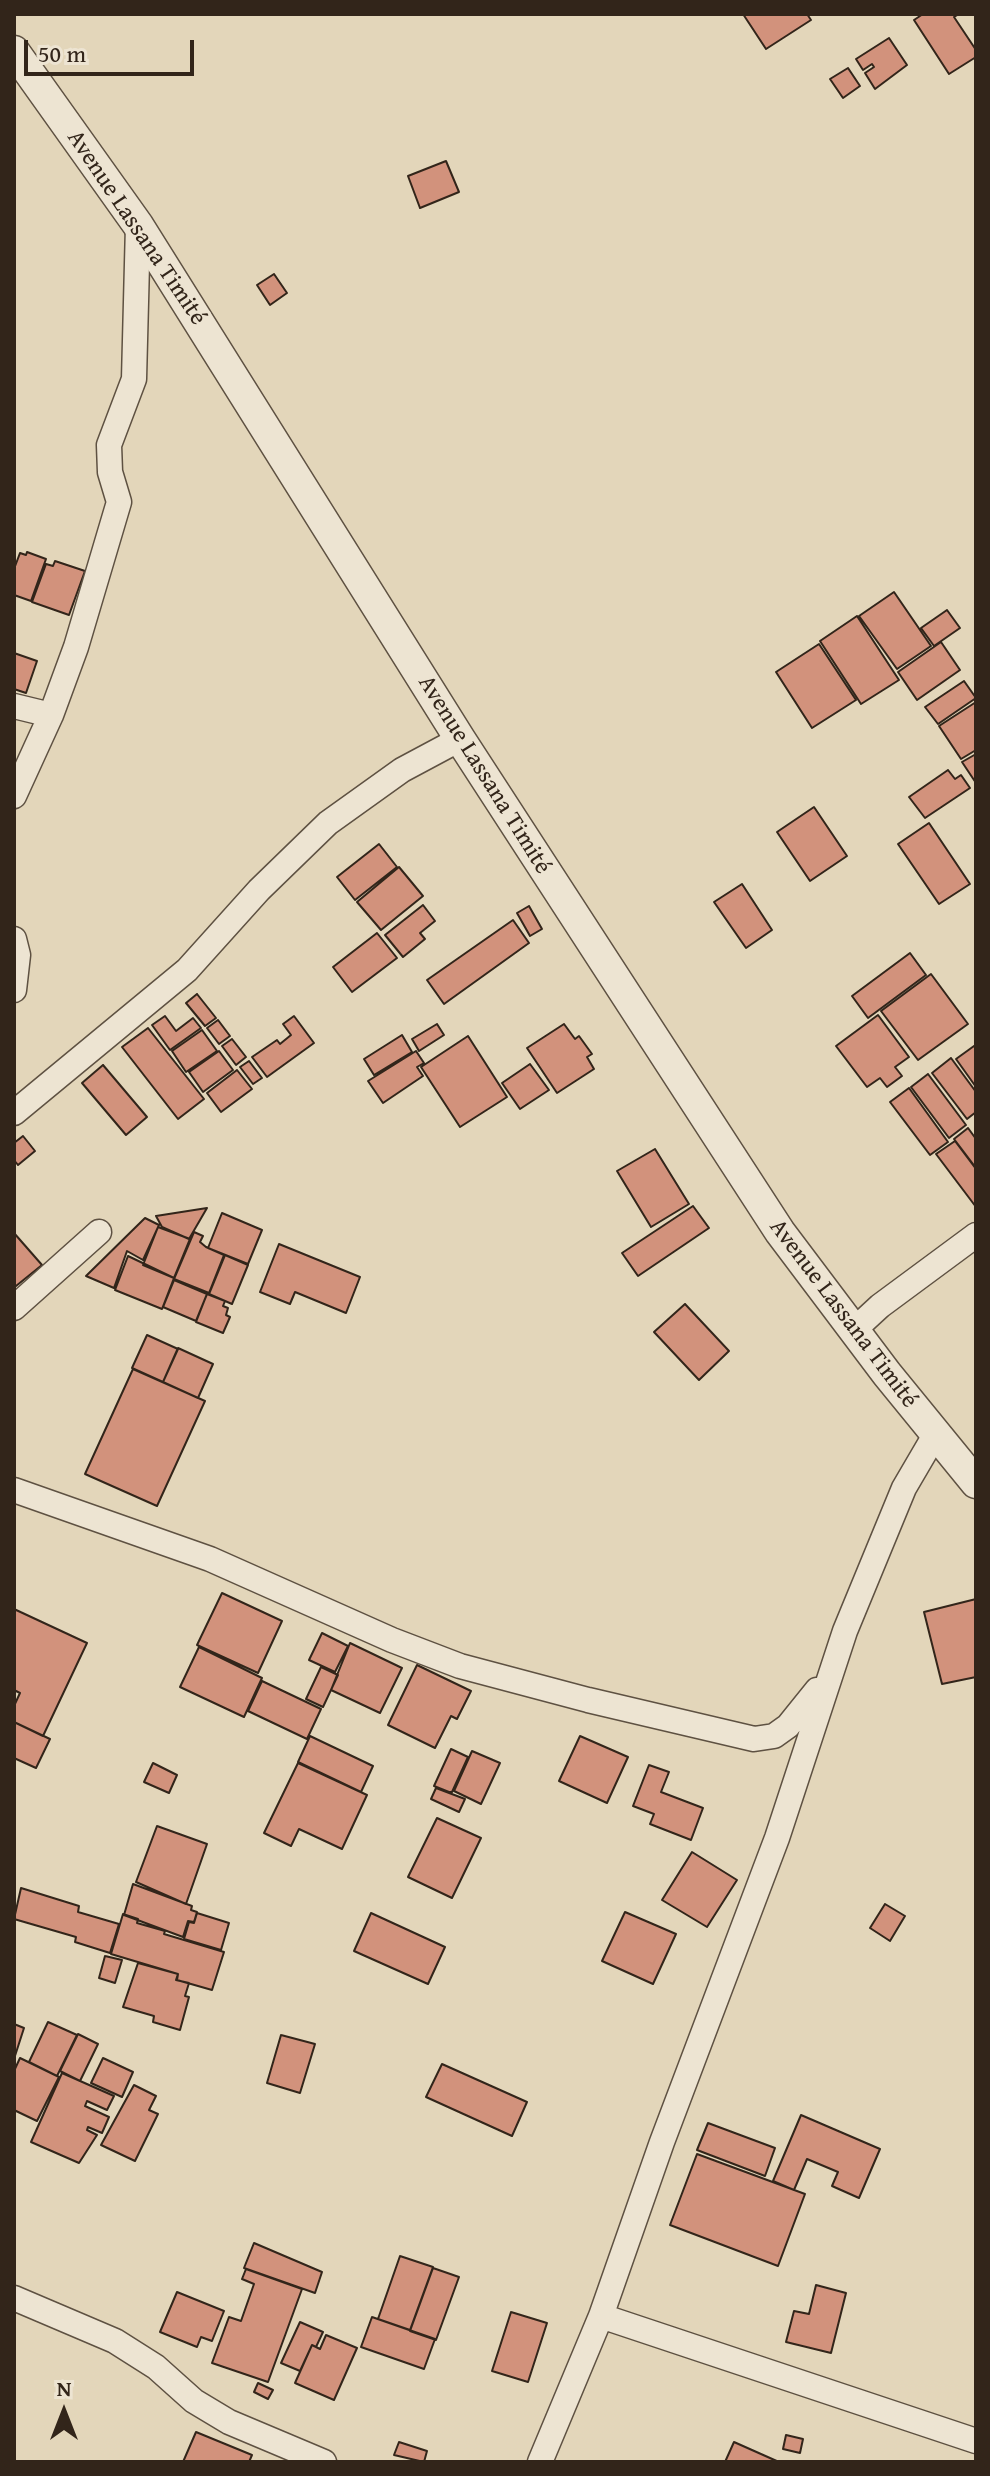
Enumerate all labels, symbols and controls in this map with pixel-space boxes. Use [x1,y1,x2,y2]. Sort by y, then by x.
scale bar [28,24,198,74]
text: 50 m [38,36,86,71]
street label: Avenue Lassana Timité [60,125,212,331]
street label: Avenue Lassana Timité [411,670,557,880]
street label: Avenue Lassana Timité [763,1214,923,1414]
north arrow [24,2372,104,2452]
text: N [57,2372,71,2404]

